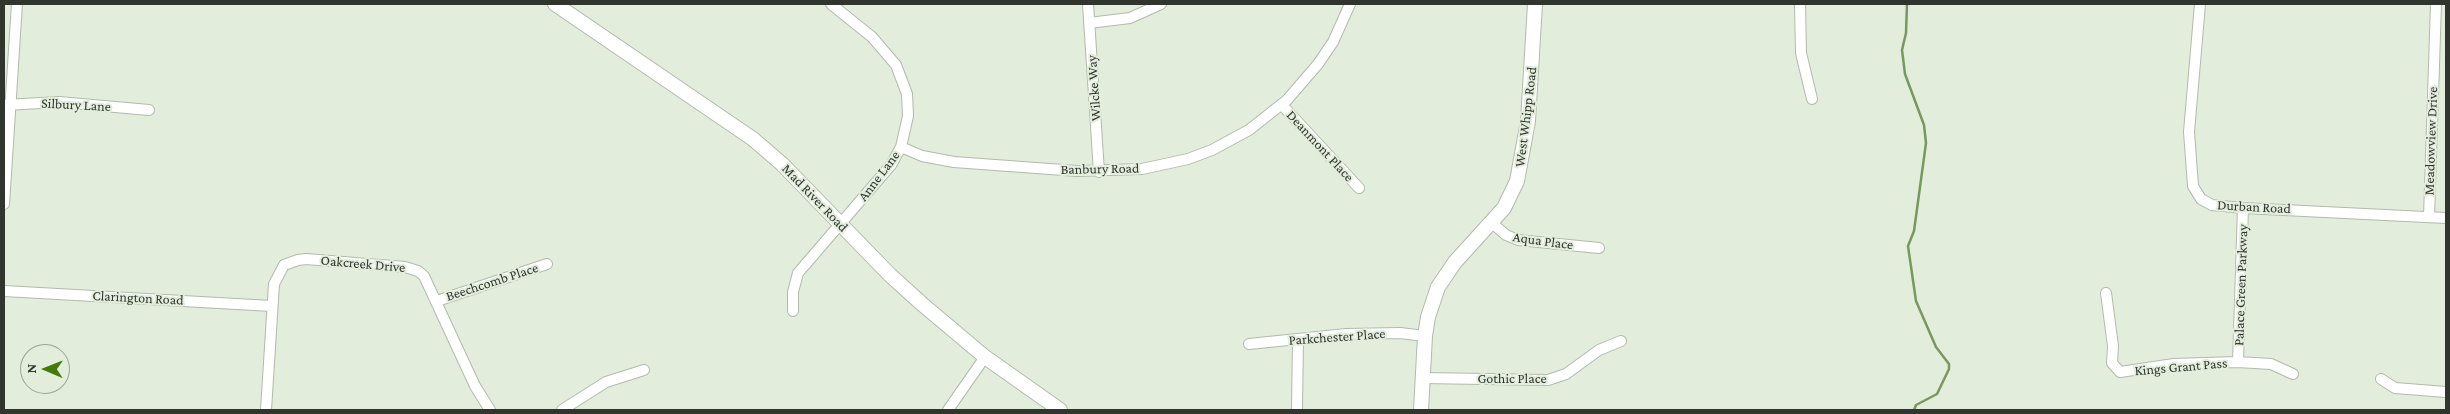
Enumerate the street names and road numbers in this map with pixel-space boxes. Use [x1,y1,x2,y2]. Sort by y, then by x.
street label: Wilcke Way [1083,54,1105,122]
street label: West Whipp Road [1512,66,1540,168]
street label: Meadowview Drive [2421,86,2441,196]
street label: Silbury Lane [41,95,111,115]
street label: Deanmont Place [1283,107,1357,185]
street label: Anne Lane [855,147,903,205]
street label: Banbury Road [1060,160,1140,178]
street label: Mad River Road [778,161,852,235]
street label: Durban Road [2217,197,2291,217]
street label: Palace Green Parkway [2230,224,2252,346]
street label: Aqua Place [1512,228,1574,254]
street label: Oakcreek Drive [320,252,406,276]
street label: Beechcomb Place [444,259,540,305]
street label: Clarington Road [92,287,184,309]
street label: Parkchester Place [1288,325,1386,349]
street label: Kings Grant Pass [2134,355,2228,379]
street label: Gothic Place [1477,371,1547,387]

